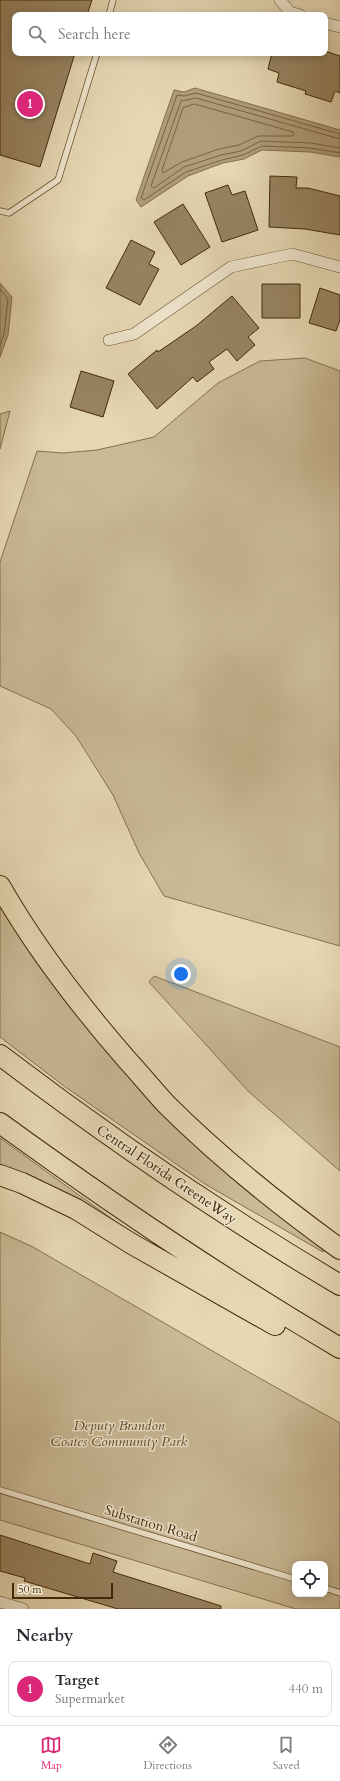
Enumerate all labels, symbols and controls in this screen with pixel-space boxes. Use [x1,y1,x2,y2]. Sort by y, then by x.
search box [12,12,328,56]
icon: search [26,23,48,45]
text: Search here [58,24,131,44]
pin: 1 [17,89,43,119]
your location [171,964,191,984]
street label: Central Florida GreeneWay [93,1120,241,1229]
park label: Deputy Brandon Coates Community Park [51,1416,187,1451]
street label: Substation Road [102,1500,200,1547]
map controls [292,1561,328,1597]
button: locate [292,1561,328,1597]
scale bar [12,1581,113,1600]
text: 50 m [18,1582,42,1597]
text: Nearby [16,1624,73,1647]
text: Target [55,1670,99,1690]
text: 1 [27,1680,33,1698]
text: 440 m [289,1680,323,1698]
text: Supermarket [55,1690,125,1708]
tab: Map [40,1734,62,1773]
tab: Directions [143,1734,192,1773]
tab: Saved [273,1734,300,1773]

